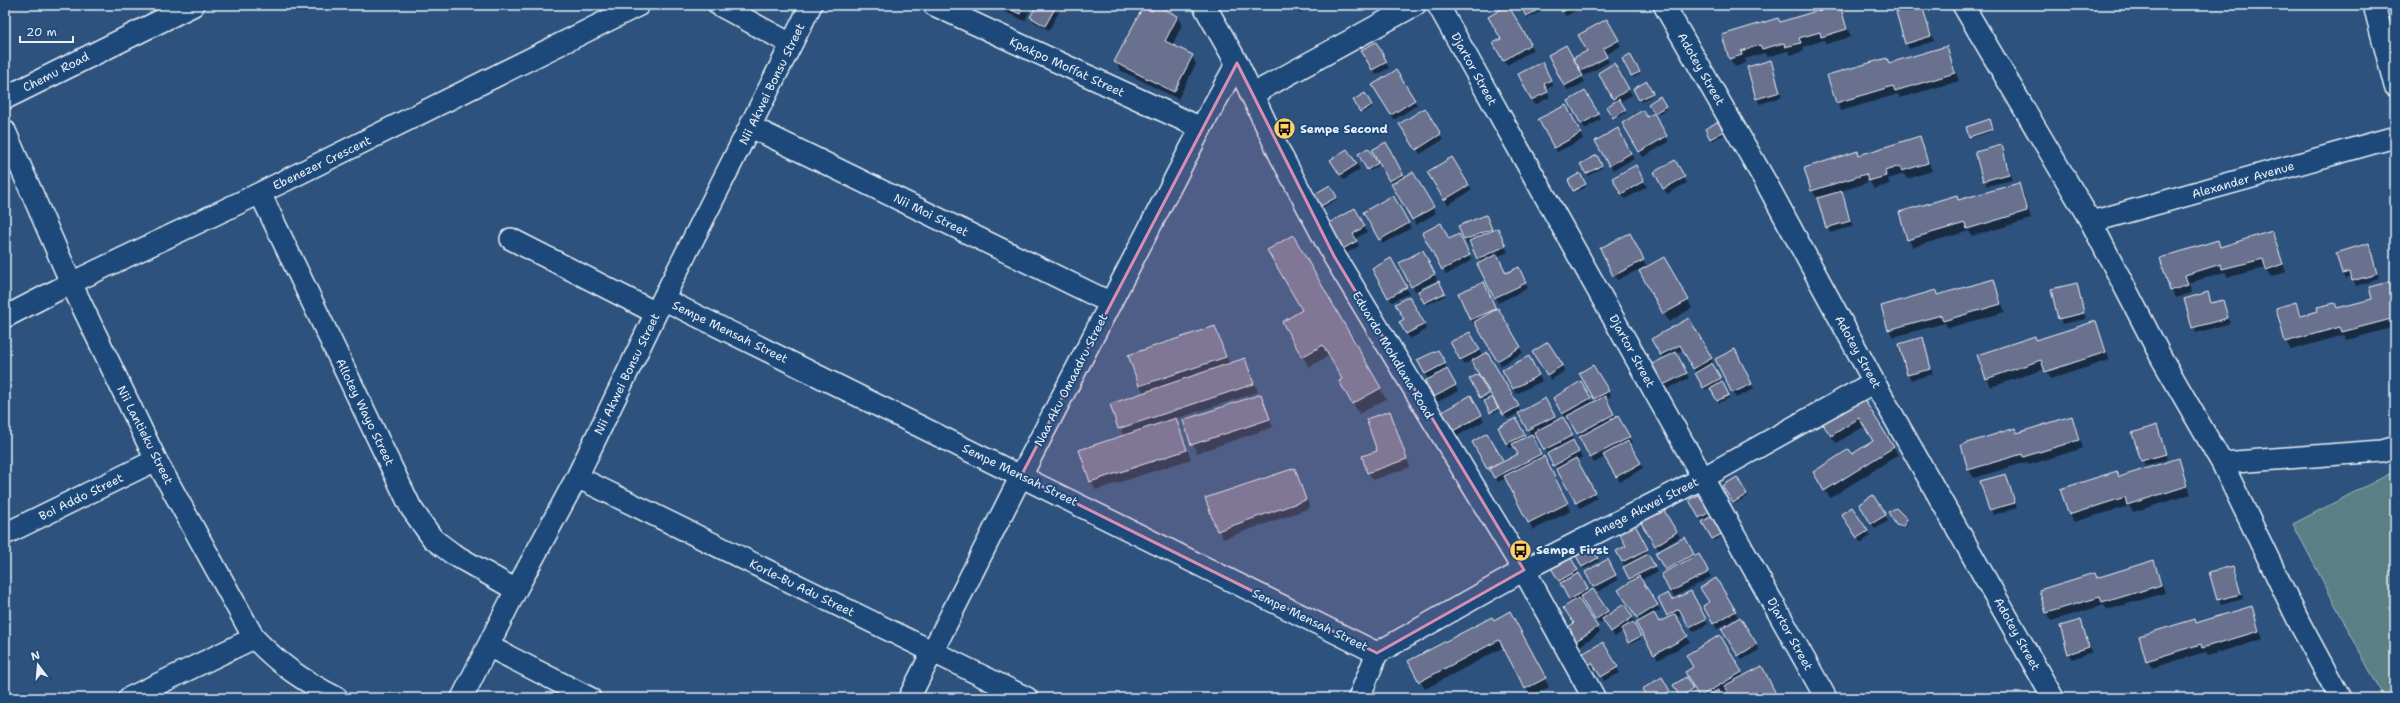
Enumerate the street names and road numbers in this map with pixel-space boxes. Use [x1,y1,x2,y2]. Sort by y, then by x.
street label: Nii Akwei Bonsu Street [736,21,808,147]
street label: Djartor Street [1447,30,1501,108]
street label: Adotey Street [1674,30,1728,108]
street label: Kpakpo Moffat Street [1007,33,1127,101]
street label: Chemu Road [20,48,92,96]
street label: Ebenezer Crescent [270,132,374,194]
street label: Alexander Avenue [2190,158,2296,202]
street label: Nii Moi Street [891,190,971,240]
street label: Eduardo Mohdlana Road [1349,288,1438,422]
street label: Sempe Mensah Street [670,297,790,367]
street label: Nii Akwei Bonsu Street [591,311,663,437]
street label: Naa Aku Omaadru Street [1031,311,1111,449]
street label: Djartor Street [1605,312,1659,390]
street label: Adotey Street [1831,313,1885,391]
street label: Allotey Wayo Street [332,356,398,468]
street label: Nii Lantieku Street [113,383,177,487]
street label: Sempe Mensah Street [960,440,1080,510]
street label: Boi Addo Street [36,470,126,524]
street label: Anege Akwei Street [1591,474,1701,540]
street label: Korle-Bu Adu Street [747,556,857,620]
street label: Sempe Mensah Street [1250,585,1370,655]
street label: Djartor Street [1763,595,1817,673]
street label: Adotey Street [1990,595,2044,673]

